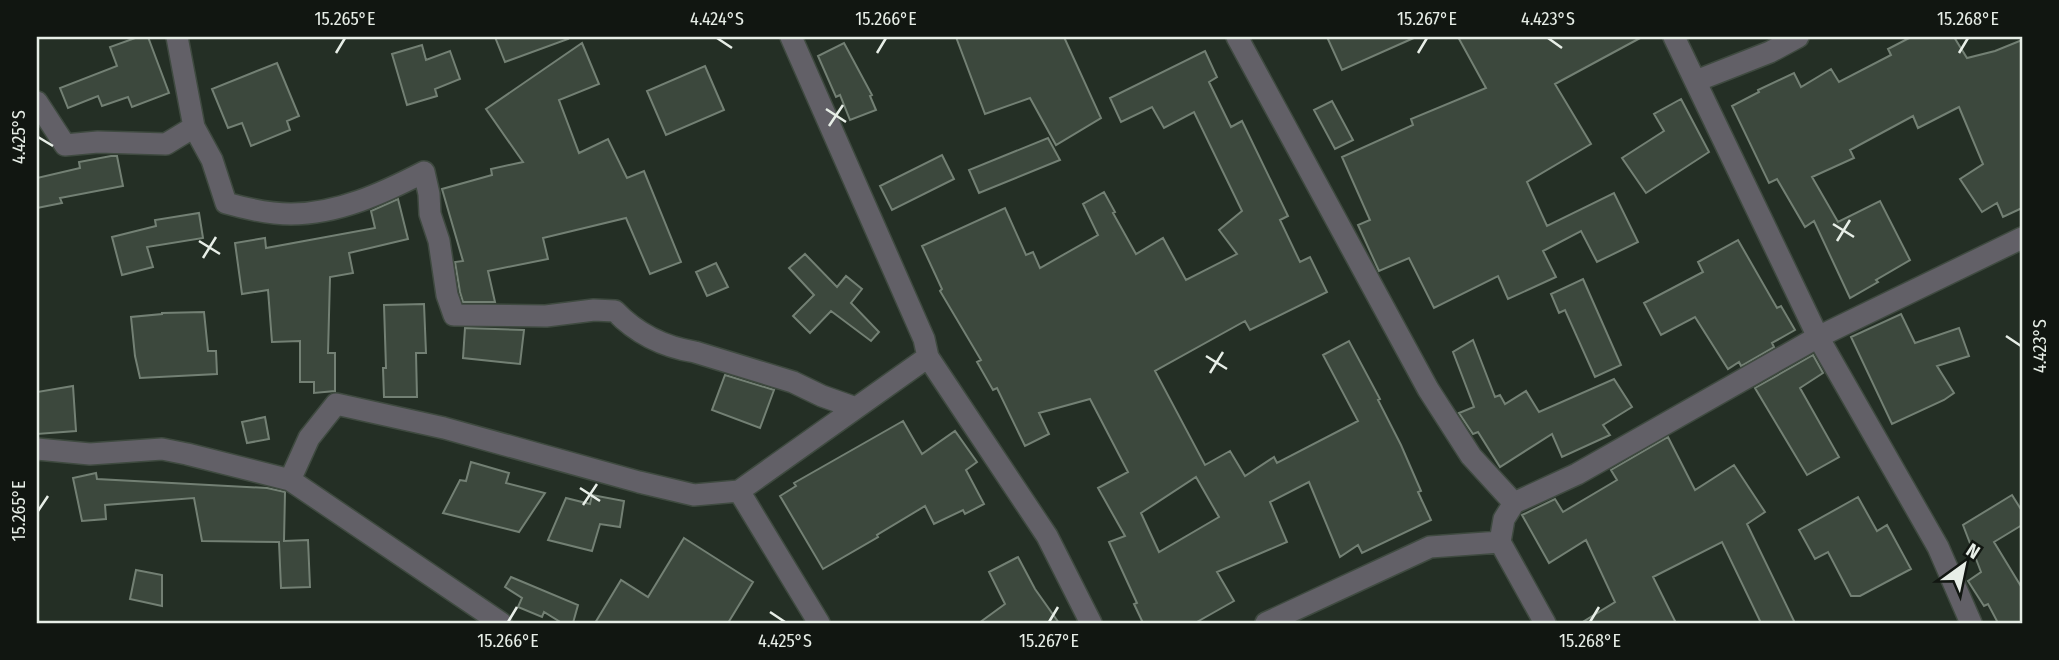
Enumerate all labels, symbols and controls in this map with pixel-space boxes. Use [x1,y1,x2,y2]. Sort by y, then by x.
text: 15.265°E [315,8,375,30]
text: 4.424°S [690,8,744,30]
text: 15.266°E [855,8,917,30]
text: 15.267°E [1397,8,1457,30]
text: 4.423°S [1521,8,1575,30]
text: 15.268°E [1937,8,1999,30]
text: 4.425°S [8,110,30,164]
text: 4.423°S [2029,319,2051,373]
text: 15.265°E [8,481,30,541]
north arrow [1930,530,2000,600]
text: N [1962,538,1984,564]
text: 15.266°E [477,630,539,652]
text: 4.425°S [758,630,812,652]
text: 15.267°E [1019,630,1079,652]
text: 15.268°E [1559,630,1621,652]

